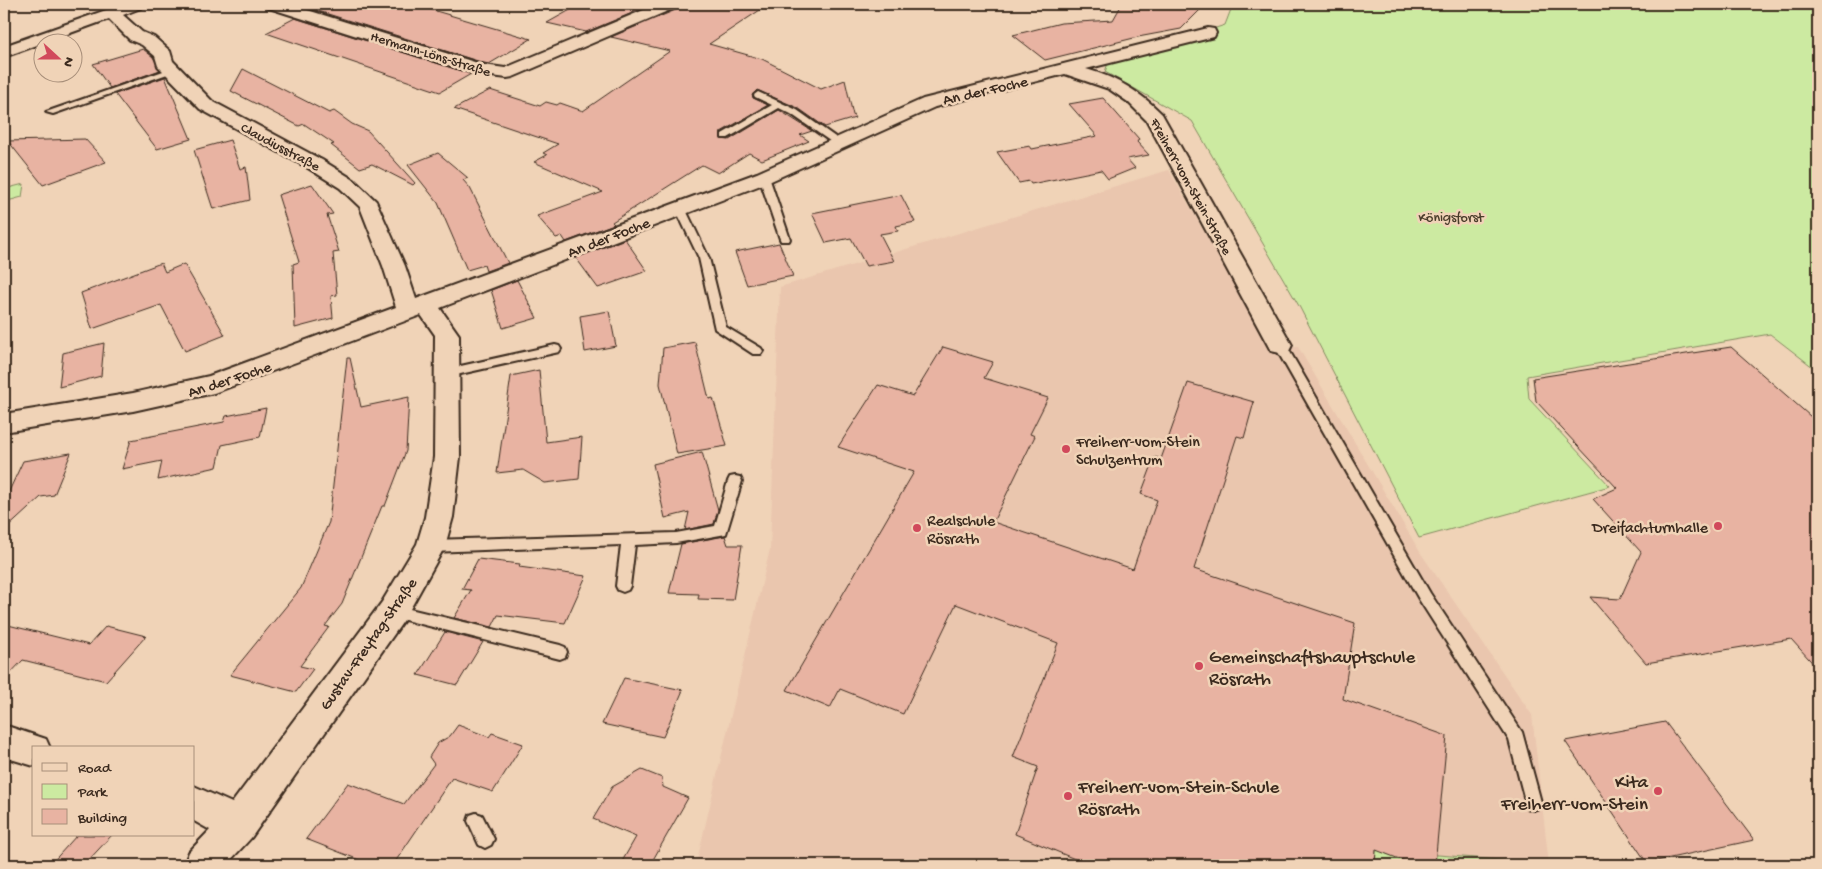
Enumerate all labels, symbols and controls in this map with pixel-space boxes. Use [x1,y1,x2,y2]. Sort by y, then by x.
street label: Hermann-Löns-Straße [368,29,493,82]
north arrow [32,32,82,82]
text: N [58,54,77,69]
street label: An der Foche [941,73,1031,111]
street label: Freiherr-vom-Stein-Straße [1145,115,1235,259]
street label: Claudiusstraße [237,120,323,177]
park label: Königsforst [1418,210,1485,227]
street label: An der Foche [565,215,654,264]
street label: An der Foche [186,359,275,404]
place label: Freiherr-vom-Stein Schulzentrum [1075,434,1200,471]
marker: Freiherr-vom-Stein Schulzentrum [1060,443,1072,455]
place label: Realschule Rösrath [927,513,996,550]
place label: Dreifachturnhalle [1591,520,1709,539]
marker: Dreifachturnhalle [1712,520,1724,532]
marker: Realschule Rösrath [911,522,923,534]
street label: Gustav-Freytag-Straße [317,575,423,715]
place label: Gemeinschaftshauptschule Rösrath [1209,647,1416,692]
marker: Gemeinschaftshauptschule Rösrath [1193,660,1205,672]
legend [32,746,195,836]
text: Road [78,760,112,778]
place label: Kita Freiherr-vom-Stein [1500,772,1649,817]
place label: Freiherr-vom-Stein-Schule Rösrath [1077,777,1280,822]
text: Park [77,784,108,802]
marker: Kita Freiherr-vom-Stein [1652,785,1664,797]
marker: Freiherr-vom-Stein-Schule Rösrath [1062,790,1074,802]
text: Building [77,810,127,828]

